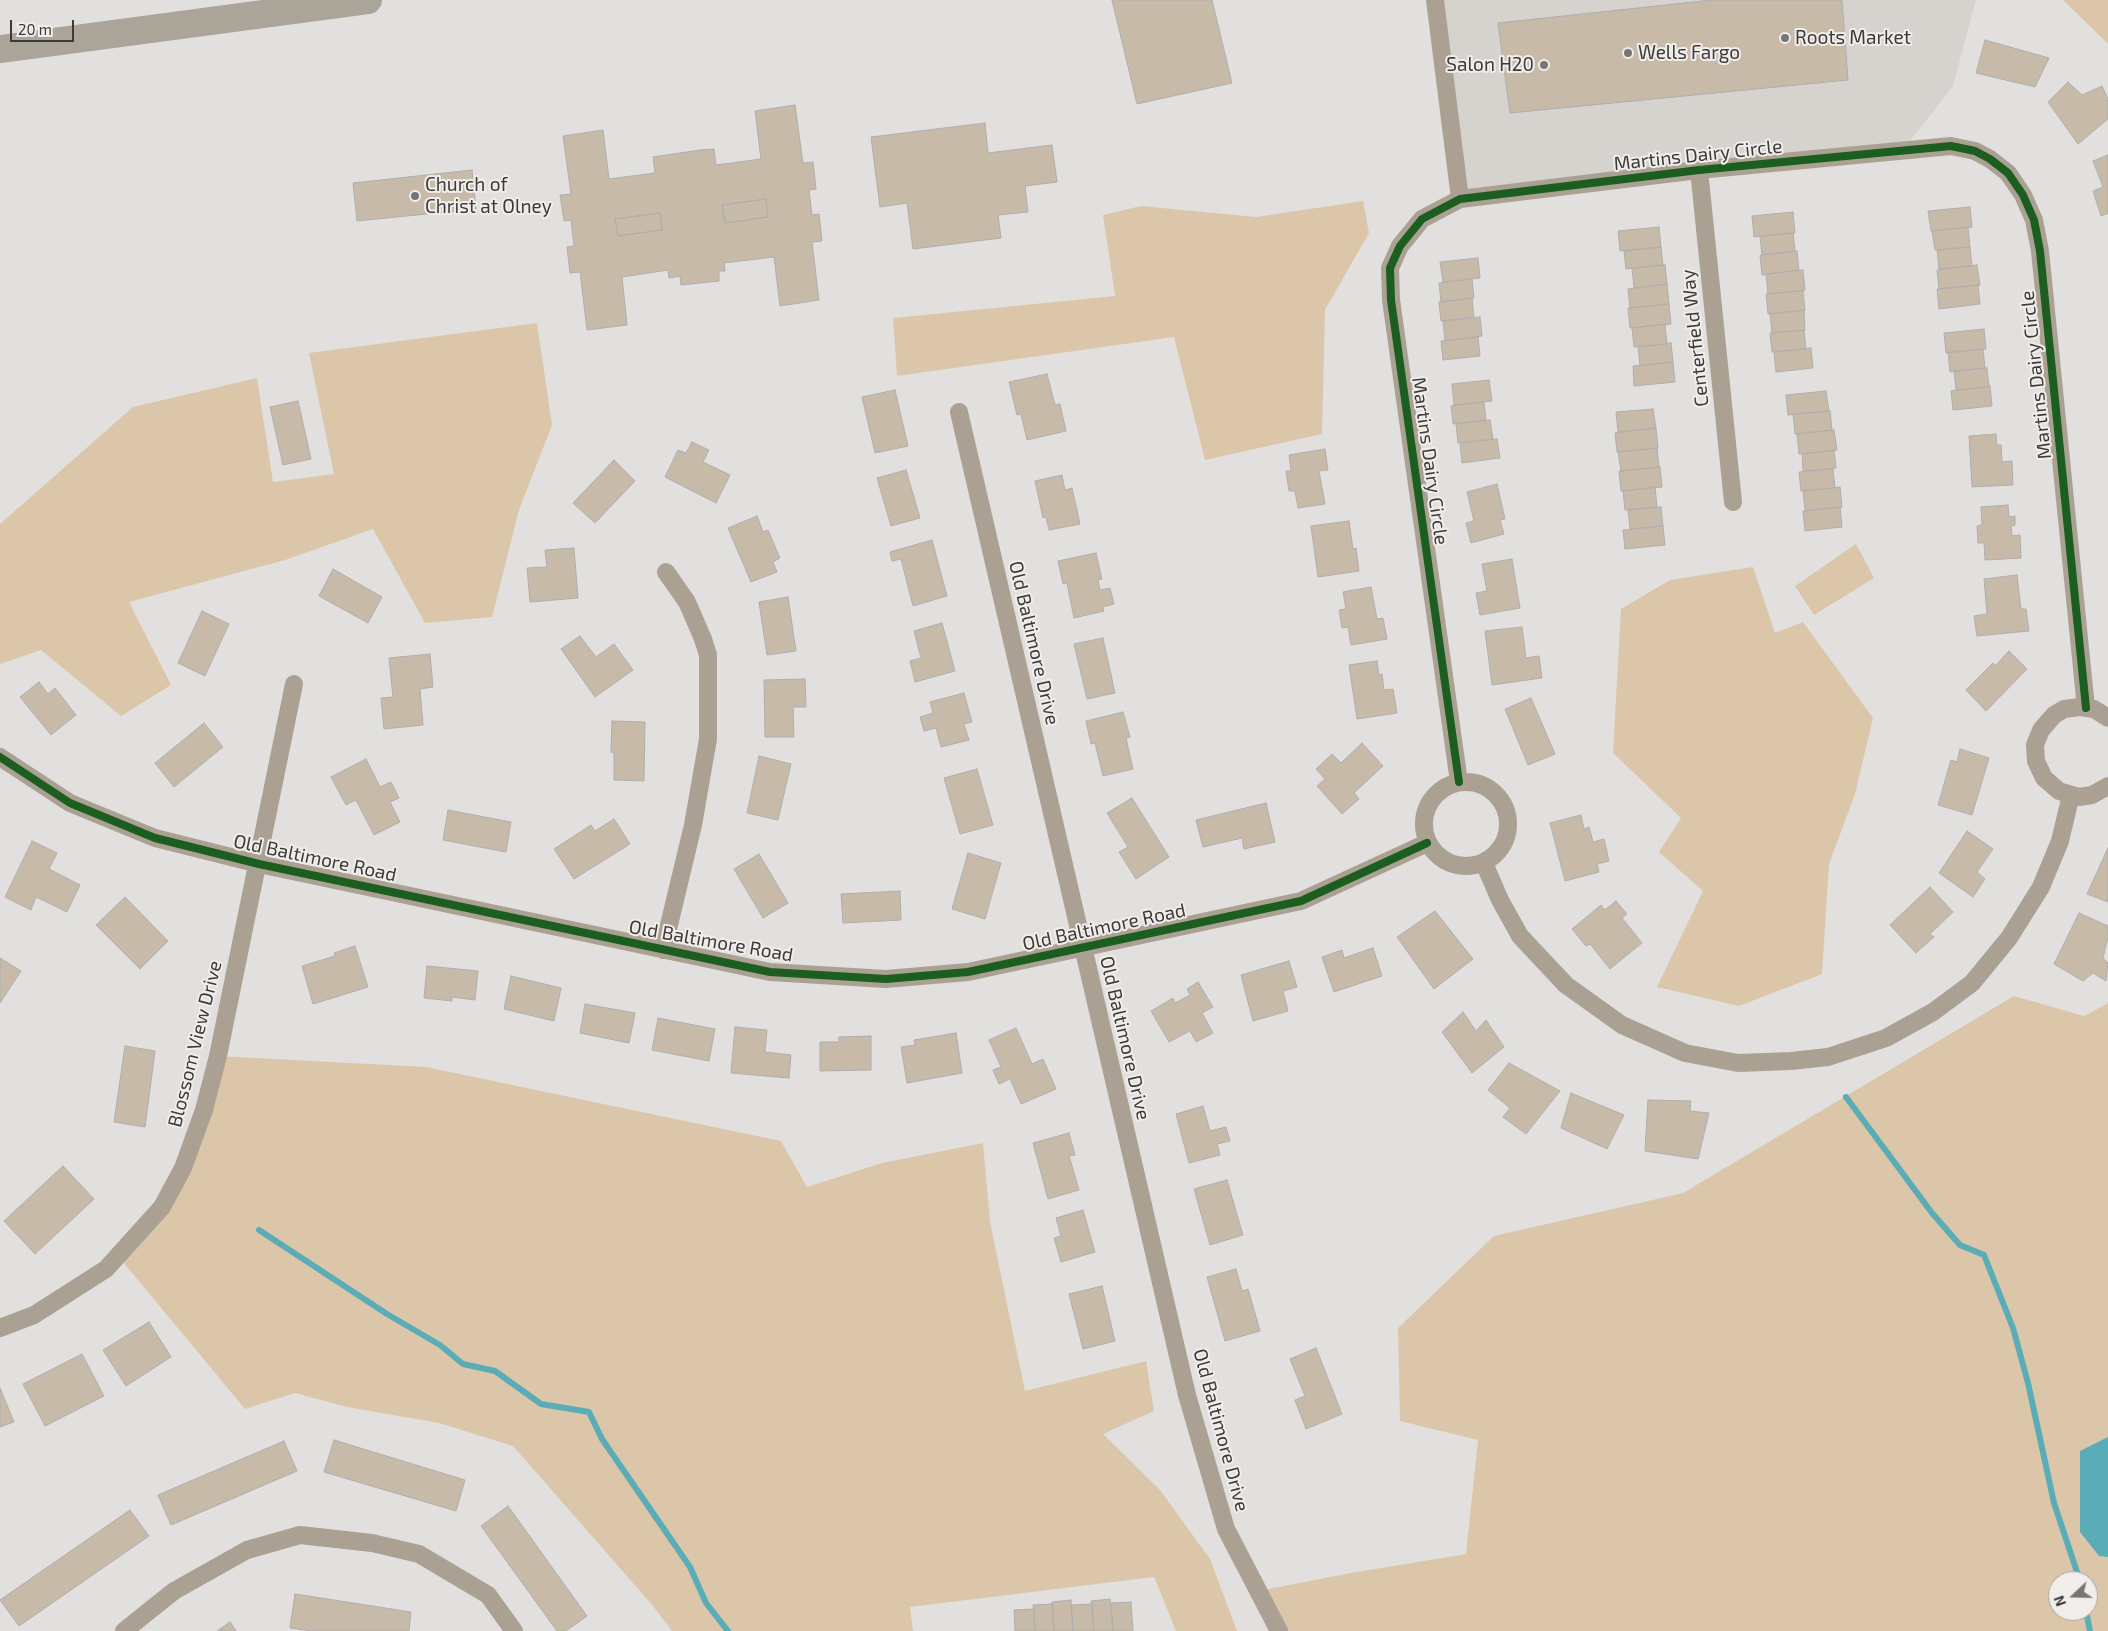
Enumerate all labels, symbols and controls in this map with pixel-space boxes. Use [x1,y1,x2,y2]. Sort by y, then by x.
scale bar [12,10,76,42]
text: 20 m [18,20,52,38]
place label: Roots Market [1795,27,1911,49]
marker: Roots Market [1779,32,1791,44]
place label: Wells Fargo [1638,42,1740,64]
marker: Wells Fargo [1622,47,1634,59]
place label: Salon H20 [1446,54,1534,76]
marker: Salon H20 [1538,59,1550,71]
street label: Martins Dairy Circle [1613,135,1783,175]
place label: Church of Christ at Olney [425,174,552,218]
marker: Church of Christ at Olney [409,190,421,202]
street label: Centerfield Way [1676,268,1714,408]
street label: Martins Dairy Circle [2016,290,2056,460]
street label: Martins Dairy Circle [1407,376,1453,546]
street label: Old Baltimore Drive [1004,559,1064,727]
street label: Old Baltimore Road [231,830,399,886]
street label: Old Baltimore Road [1020,899,1188,955]
street label: Old Baltimore Road [627,915,795,967]
street label: Old Baltimore Drive [1095,954,1155,1122]
street label: Blossom View Drive [163,958,227,1130]
street label: Old Baltimore Drive [1188,1346,1254,1514]
north arrow [2048,1571,2098,1621]
text: N [2050,1593,2069,1609]

